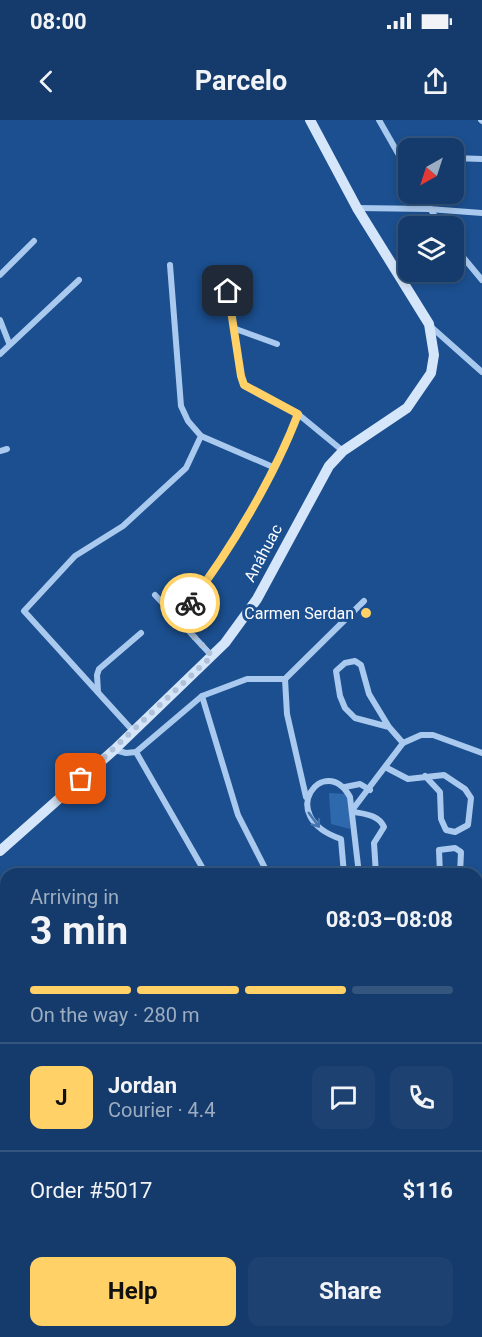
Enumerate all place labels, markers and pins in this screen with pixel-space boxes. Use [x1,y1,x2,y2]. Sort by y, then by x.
pin [202,265,253,316]
place label: Carmen Serdan [244,604,354,623]
marker: Carmen Serdan [359,606,373,620]
pin [55,753,106,804]

